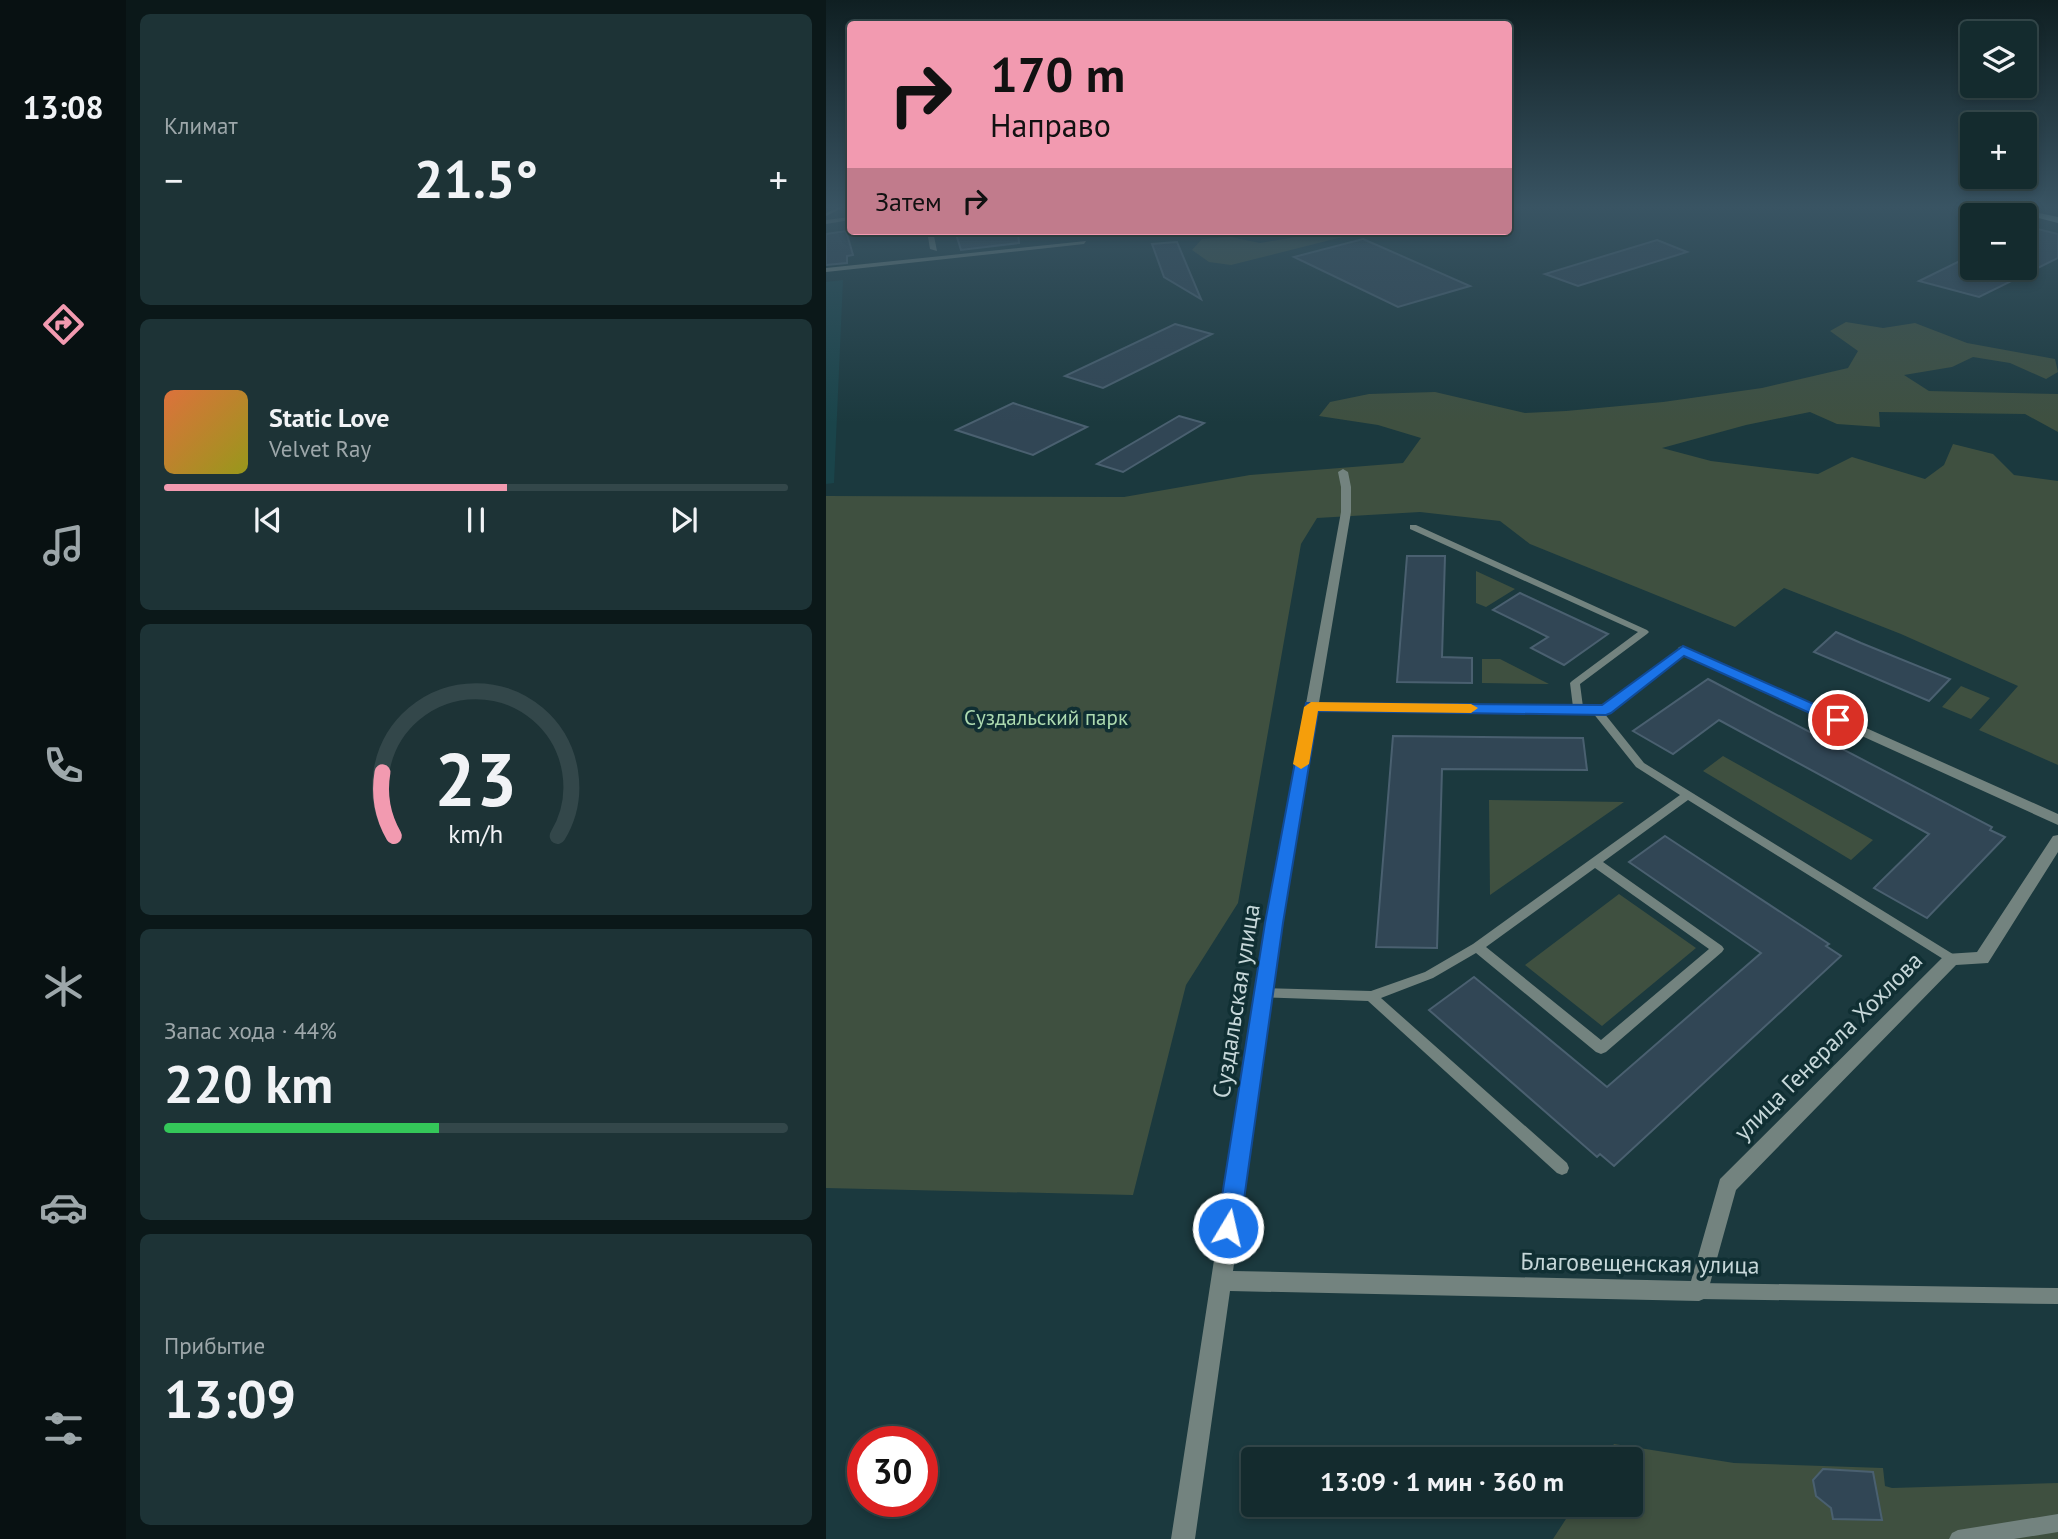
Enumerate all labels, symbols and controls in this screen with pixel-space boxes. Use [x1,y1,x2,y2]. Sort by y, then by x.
map controls [1960,21,2037,280]
button: layers [1960,21,2037,98]
text: 170 m [990,42,1125,106]
icon: right [875,49,966,140]
text: 13:08 [22,86,104,128]
text: Направо [990,104,1111,146]
text: Климат [164,111,238,140]
button: + [1960,112,2037,189]
text: 21.5° [414,145,538,212]
text: − [164,155,183,204]
text: + [769,155,788,204]
icon: right [956,182,994,220]
text: Затем [875,185,942,218]
button: − [1960,203,2037,280]
icon: directions [39,300,88,349]
text: Static Love [269,401,390,434]
text: Velvet Ray [269,434,371,463]
icon: previous [249,501,287,539]
icon: pause [457,501,495,539]
icon: next [665,501,703,539]
icon: music [39,521,88,570]
pin [1808,690,1868,750]
icon: arrive [1819,701,1857,739]
park label: Суздальский парк [964,704,1128,731]
text: 23 [435,732,517,826]
icon: phone [39,741,88,790]
text: km/h [449,817,503,849]
street label: Суздальская улица [1205,902,1267,1100]
street label: улица Генерала Хохлова [1727,945,1929,1147]
icon: climate [39,962,88,1011]
text: Запас хода · 44% [164,1016,337,1045]
text: 220 km [164,1050,333,1117]
icon: car [39,1183,88,1232]
position arrow [1191,1191,1265,1265]
street label: Благовещенская улица [1520,1245,1760,1281]
text: Прибытие [164,1331,265,1360]
text: 13:09 [164,1365,296,1432]
icon: filters [39,1404,88,1453]
speed limit sign: 30 [847,1426,938,1517]
text: 13:09 · 1 мин · 360 m [1320,1465,1564,1498]

